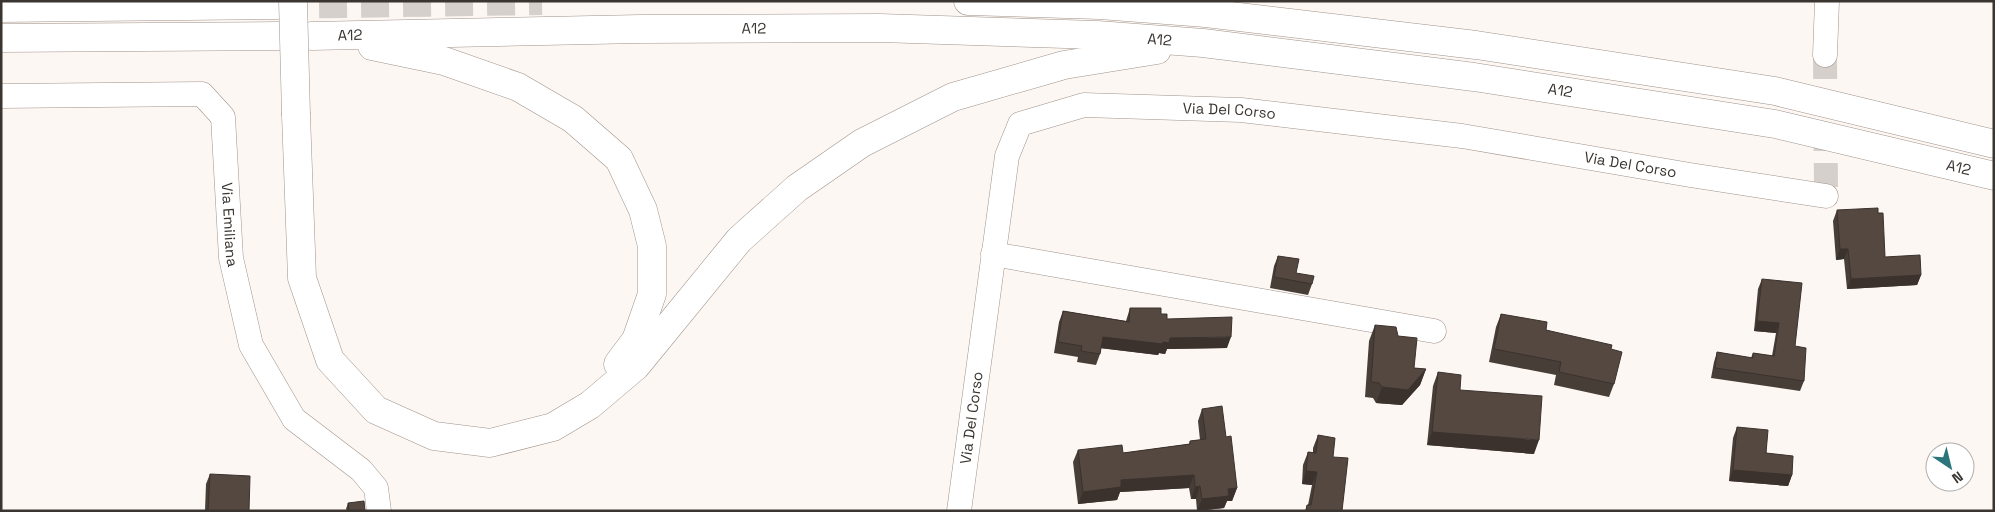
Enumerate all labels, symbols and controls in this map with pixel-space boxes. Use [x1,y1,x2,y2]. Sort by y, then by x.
street label: A12 [741,18,766,38]
street label: A12 [337,25,363,44]
street label: A12 [1147,29,1173,50]
street label: A12 [1547,79,1574,101]
street label: Via Del Corso [1182,98,1277,123]
street label: Via Del Corso [1583,147,1678,182]
street label: A12 [1944,155,1973,179]
street label: Via Emiliana [218,182,243,269]
street label: Via Del Corso [955,370,987,465]
north arrow [1925,442,1975,492]
text: N [1948,468,1966,488]

